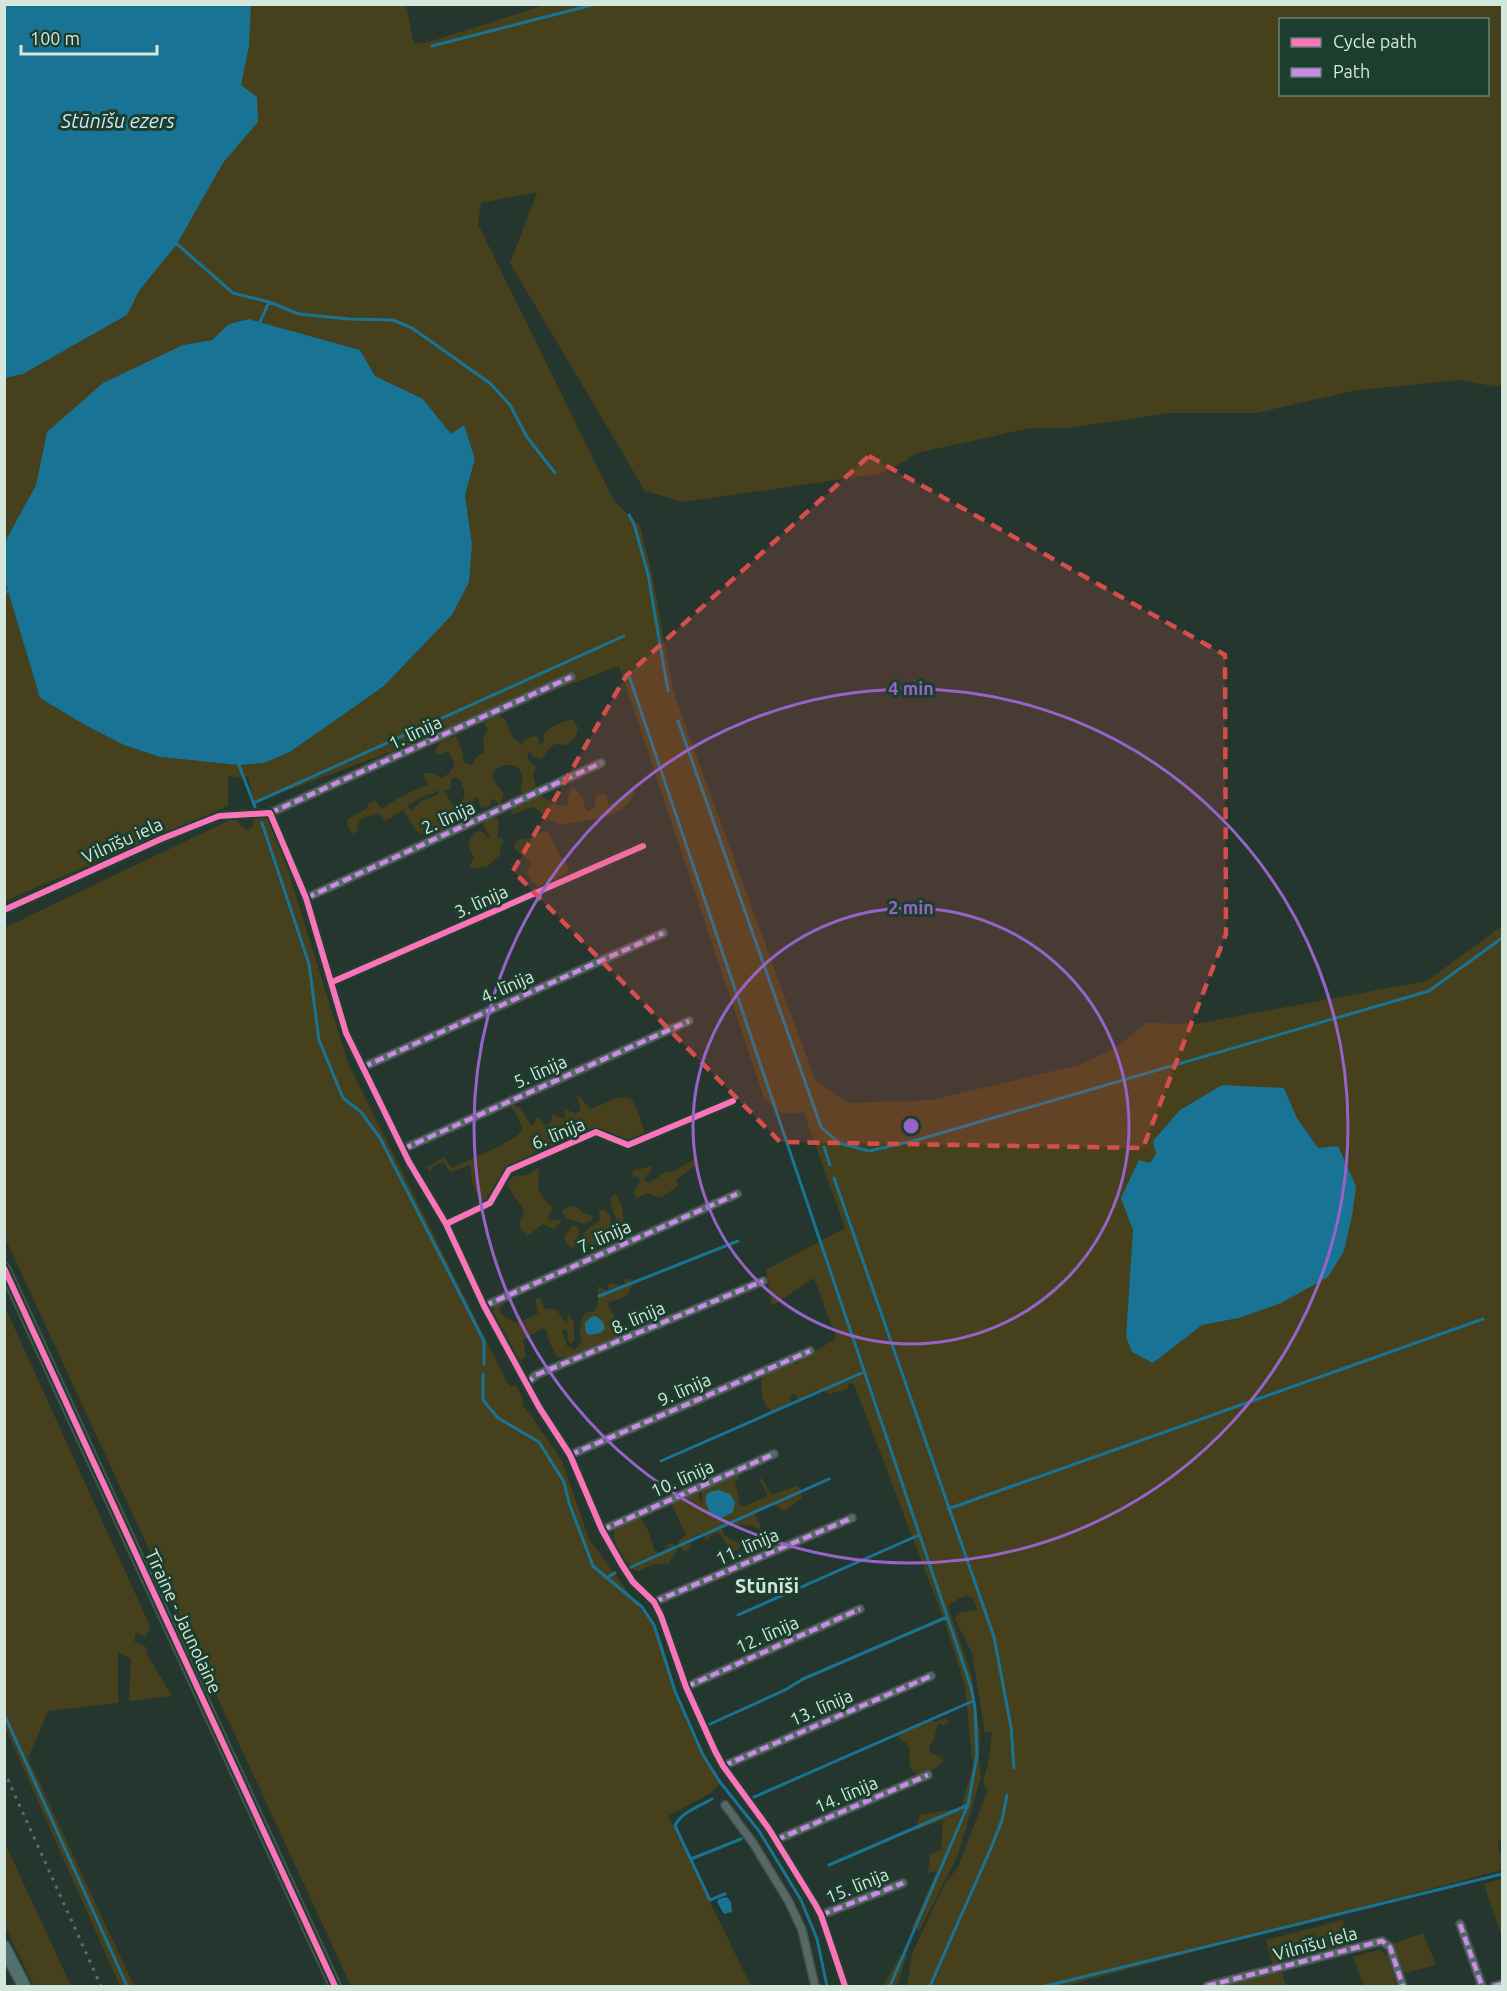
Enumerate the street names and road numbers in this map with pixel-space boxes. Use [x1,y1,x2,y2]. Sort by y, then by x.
street label: 1. līnija [385,711,445,753]
street label: 2. līnija [418,796,478,838]
street label: Vilnīšu iela [79,813,165,867]
street label: 3. līnija [451,880,511,922]
street label: 4. līnija [477,965,537,1007]
street label: 5. līnija [510,1050,570,1092]
street label: 6. līnija [528,1113,588,1153]
street label: 7. līnija [574,1215,634,1257]
street label: 8. līnija [608,1297,668,1337]
street label: 9. līnija [654,1368,714,1410]
street label: 10. līnija [648,1455,716,1501]
street label: 11. līnija [713,1524,781,1568]
street label: Tīraine - Jaunolaine [142,1546,226,1696]
street label: 12. līnija [733,1611,801,1657]
street label: 13. līnija [787,1685,855,1729]
street label: 14. līnija [812,1772,880,1816]
street label: 15. līnija [823,1863,891,1907]
street label: Vilnīšu iela [1271,1922,1359,1964]

